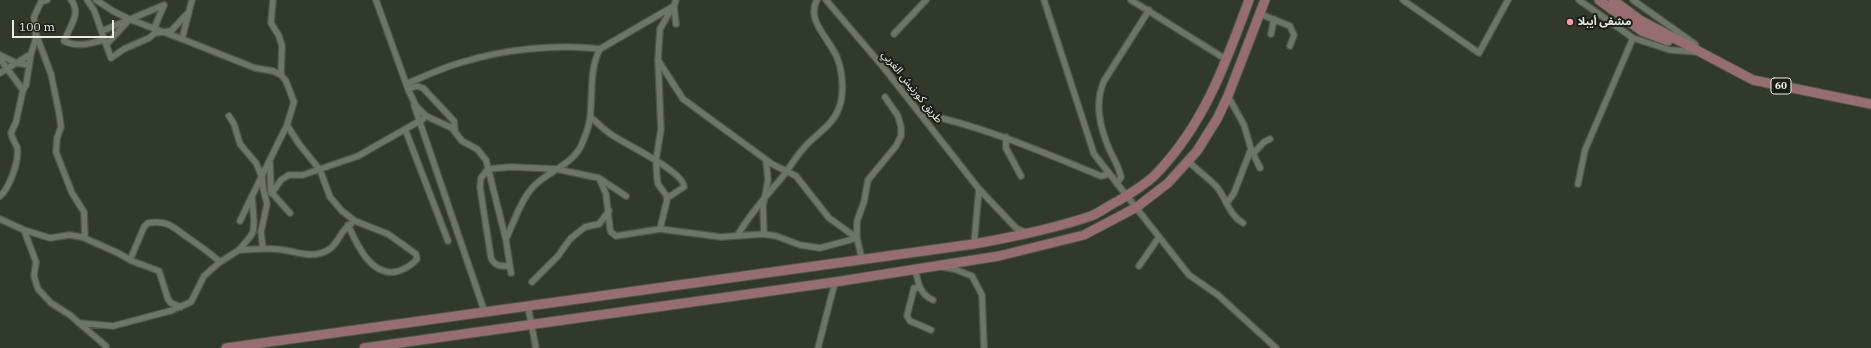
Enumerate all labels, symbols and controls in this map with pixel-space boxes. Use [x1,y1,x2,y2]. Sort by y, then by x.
scale bar [14,12,116,38]
place label: مشفى أيبلا [1578,15,1631,29]
marker: مشفى أيبلا [1565,17,1575,27]
text: 100 m [19,19,55,34]
street label: طريق كورنيش الغربي [879,48,945,126]
road number: 60 [1771,78,1791,94]

